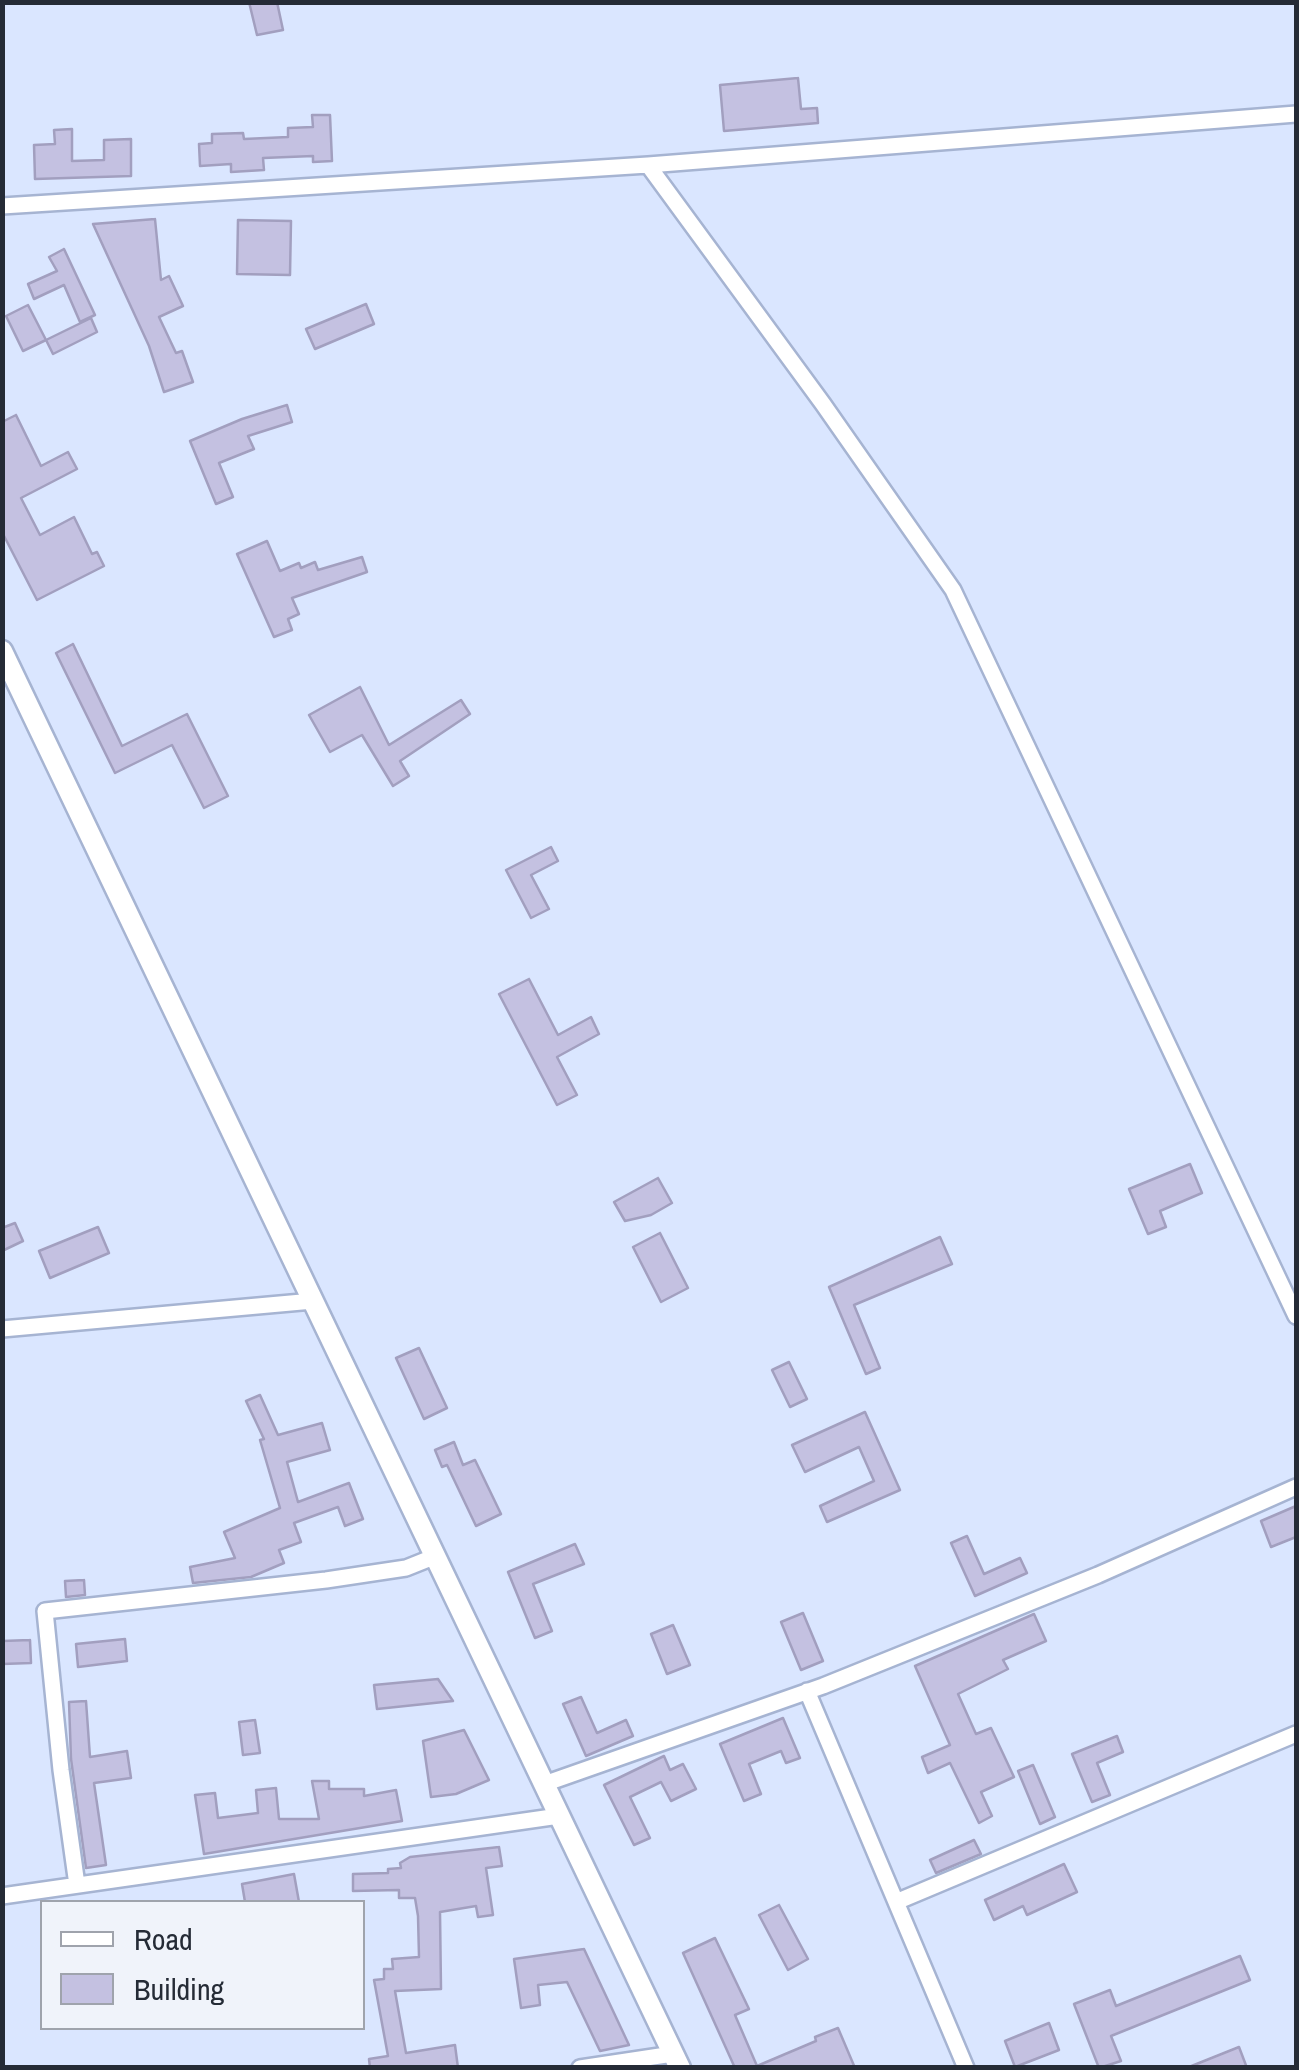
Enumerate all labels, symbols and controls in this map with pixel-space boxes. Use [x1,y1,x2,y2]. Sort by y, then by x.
legend [40,1900,365,2030]
text: Road [134,1919,193,1959]
text: Building [134,1969,224,2009]

